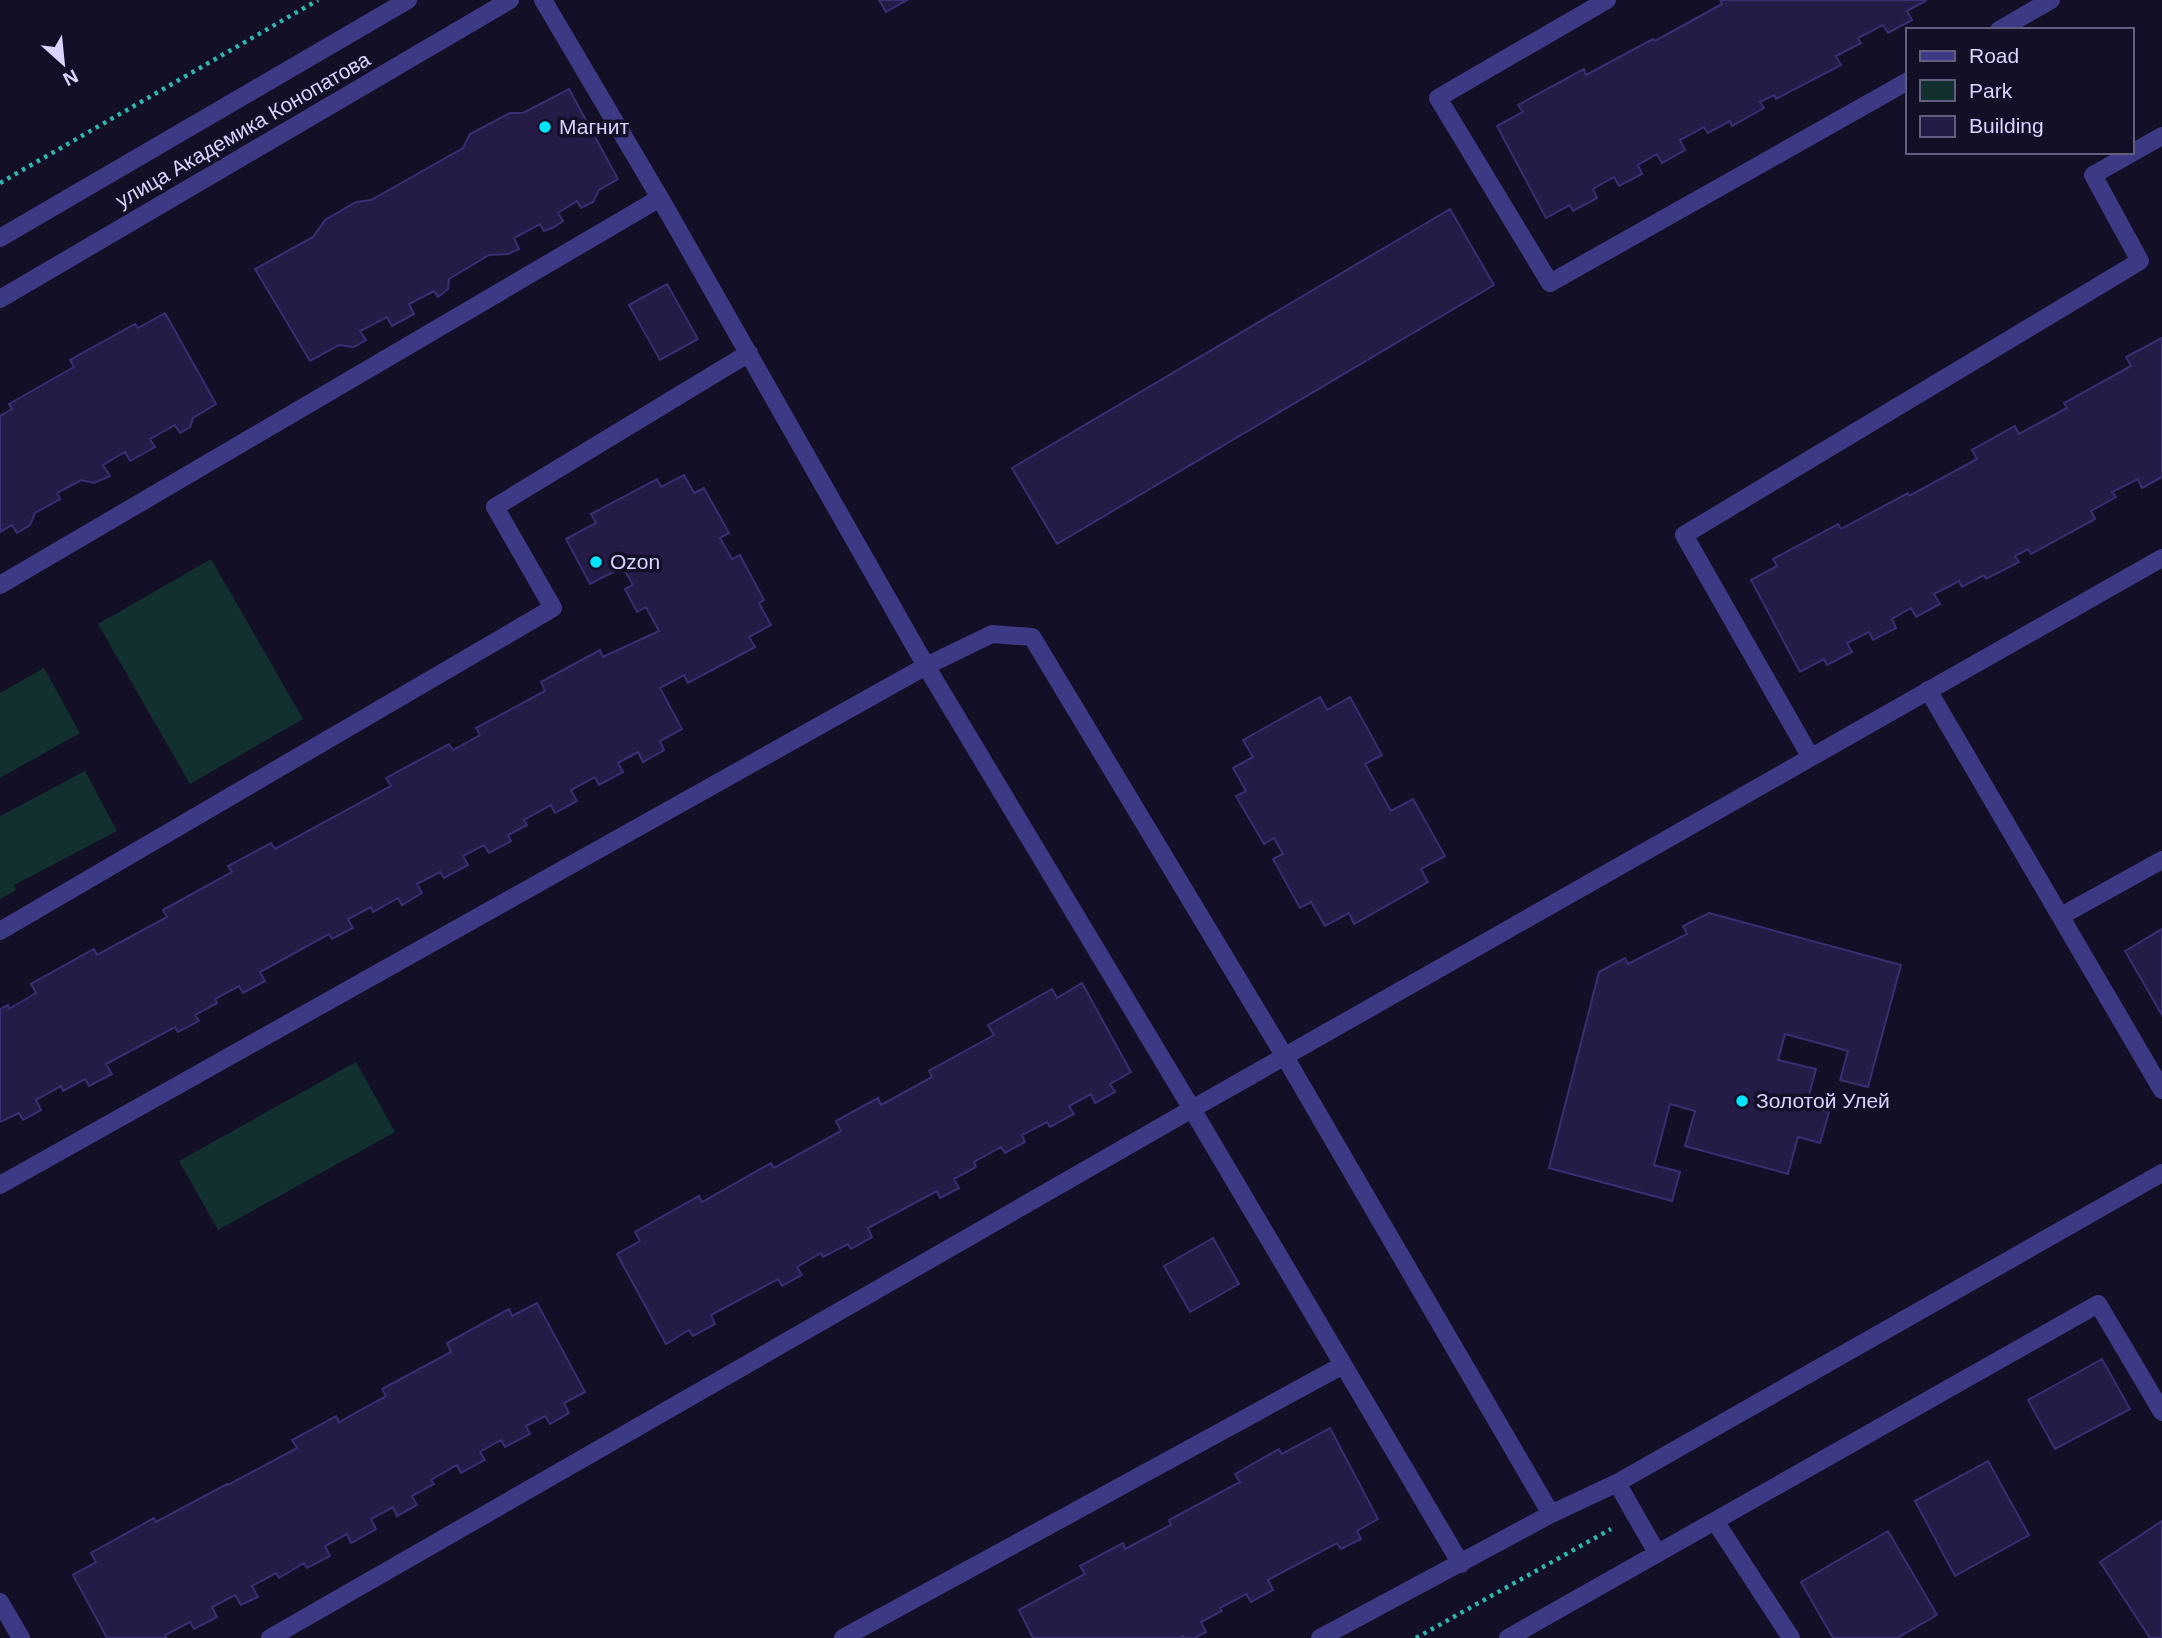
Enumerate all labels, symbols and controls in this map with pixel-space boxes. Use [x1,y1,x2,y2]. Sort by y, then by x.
north arrow [28,28,98,98]
legend [1906,28,2134,154]
text: Road [1969,44,2019,67]
street label: улица Академика Конопатова [112,47,374,212]
text: N [60,65,81,90]
text: Park [1969,79,2013,102]
text: Building [1969,114,2044,137]
place label: Магнит [559,115,629,138]
marker: Магнит [537,119,553,135]
place label: Ozon [610,550,660,573]
marker: Ozon [588,554,604,570]
place label: Золотой Улей [1756,1089,1890,1112]
marker: Золотой Улей [1734,1093,1750,1109]

